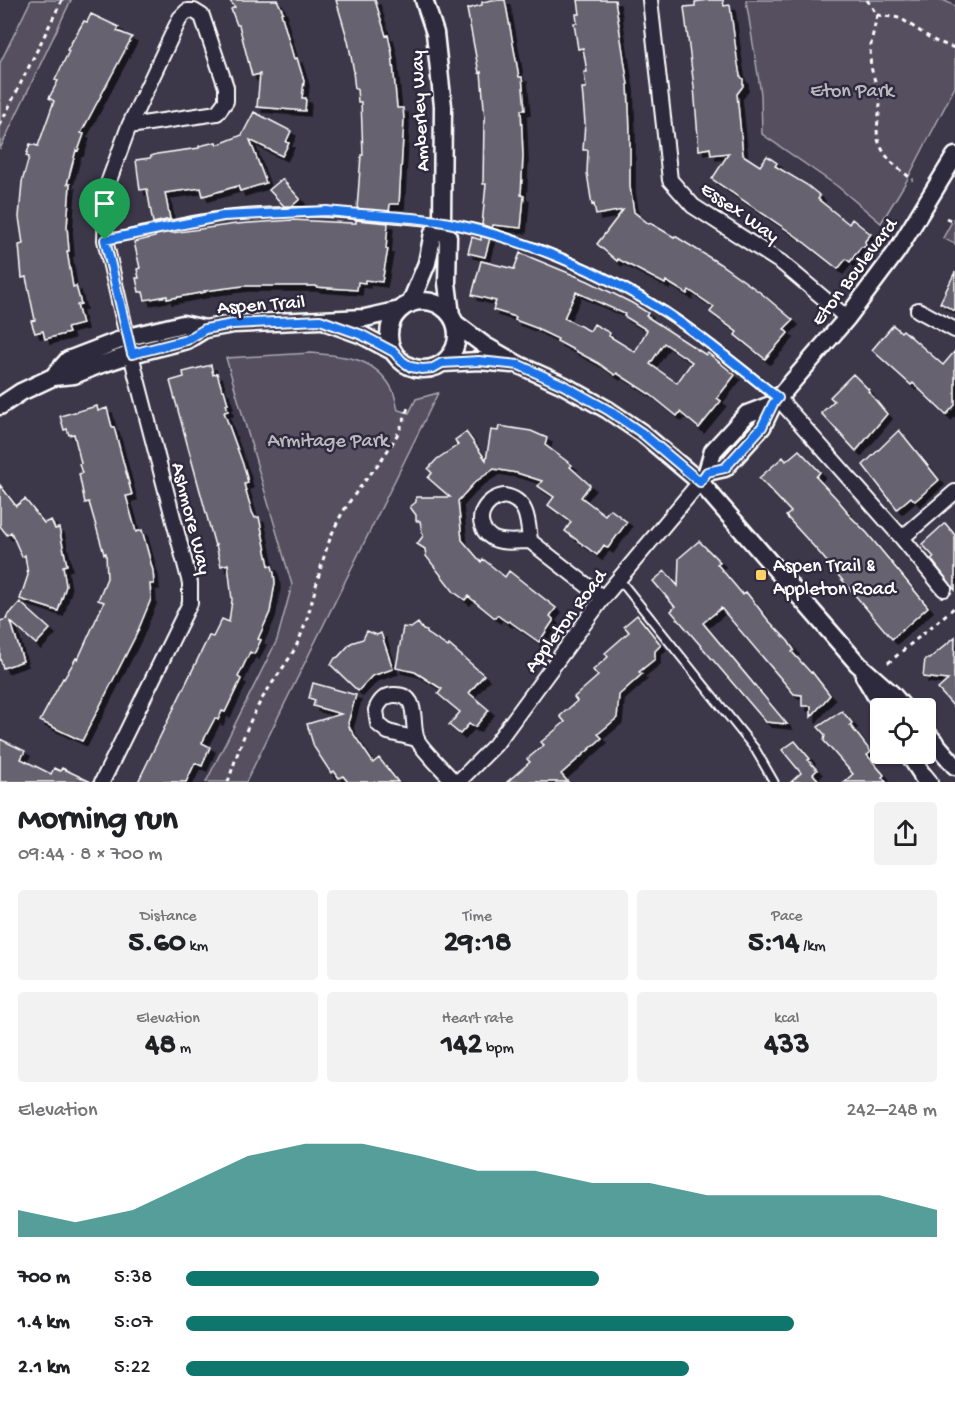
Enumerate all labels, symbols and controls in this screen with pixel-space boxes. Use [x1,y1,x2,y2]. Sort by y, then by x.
street label: Amberley Way [407,50,436,172]
park label: Eton Park [810,81,896,104]
pin [79,178,130,240]
street label: Essex Way [695,178,783,249]
icon: arrive [88,187,121,220]
street label: Eton Boulevard [808,213,905,331]
street label: Aspen Trail [216,292,306,321]
park label: Armitage Park [267,431,391,454]
street label: Ashmore Way [165,460,215,577]
place label: Aspen Trail & Appleton Road [773,556,898,602]
street label: Appleton Road [521,564,614,678]
marker: Aspen Trail & Appleton Road [754,568,768,582]
map controls [870,698,936,764]
button: locate [870,698,936,764]
text: Morning run [18,802,178,840]
button: share [874,802,937,865]
text: 09:44 · 8 × 700 m [18,844,162,867]
text: Distance [140,908,196,927]
text: Time [463,908,492,927]
text: Pace [771,908,803,927]
text: 5.60 [128,927,186,962]
text: 29:18 [444,927,511,962]
text: 5:14 [748,927,800,962]
text: km [186,938,208,957]
text: /km [800,938,826,957]
text: Elevation [136,1010,200,1029]
text: Heart rate [442,1010,513,1029]
text: kcal [774,1010,799,1029]
text: 48 [145,1029,176,1064]
text: 142 [441,1029,482,1064]
text: 433 [764,1029,810,1064]
text: m [176,1040,191,1059]
text: bpm [482,1040,514,1059]
text: Elevation [18,1100,98,1123]
text: 242–248 m [847,1100,937,1123]
text: 700 m [18,1267,70,1290]
text: 5:38 [114,1267,152,1290]
text: 1.4 km [18,1312,70,1335]
text: 5:07 [114,1312,153,1335]
text: 2.1 km [18,1357,70,1380]
text: 5:22 [114,1357,150,1380]

